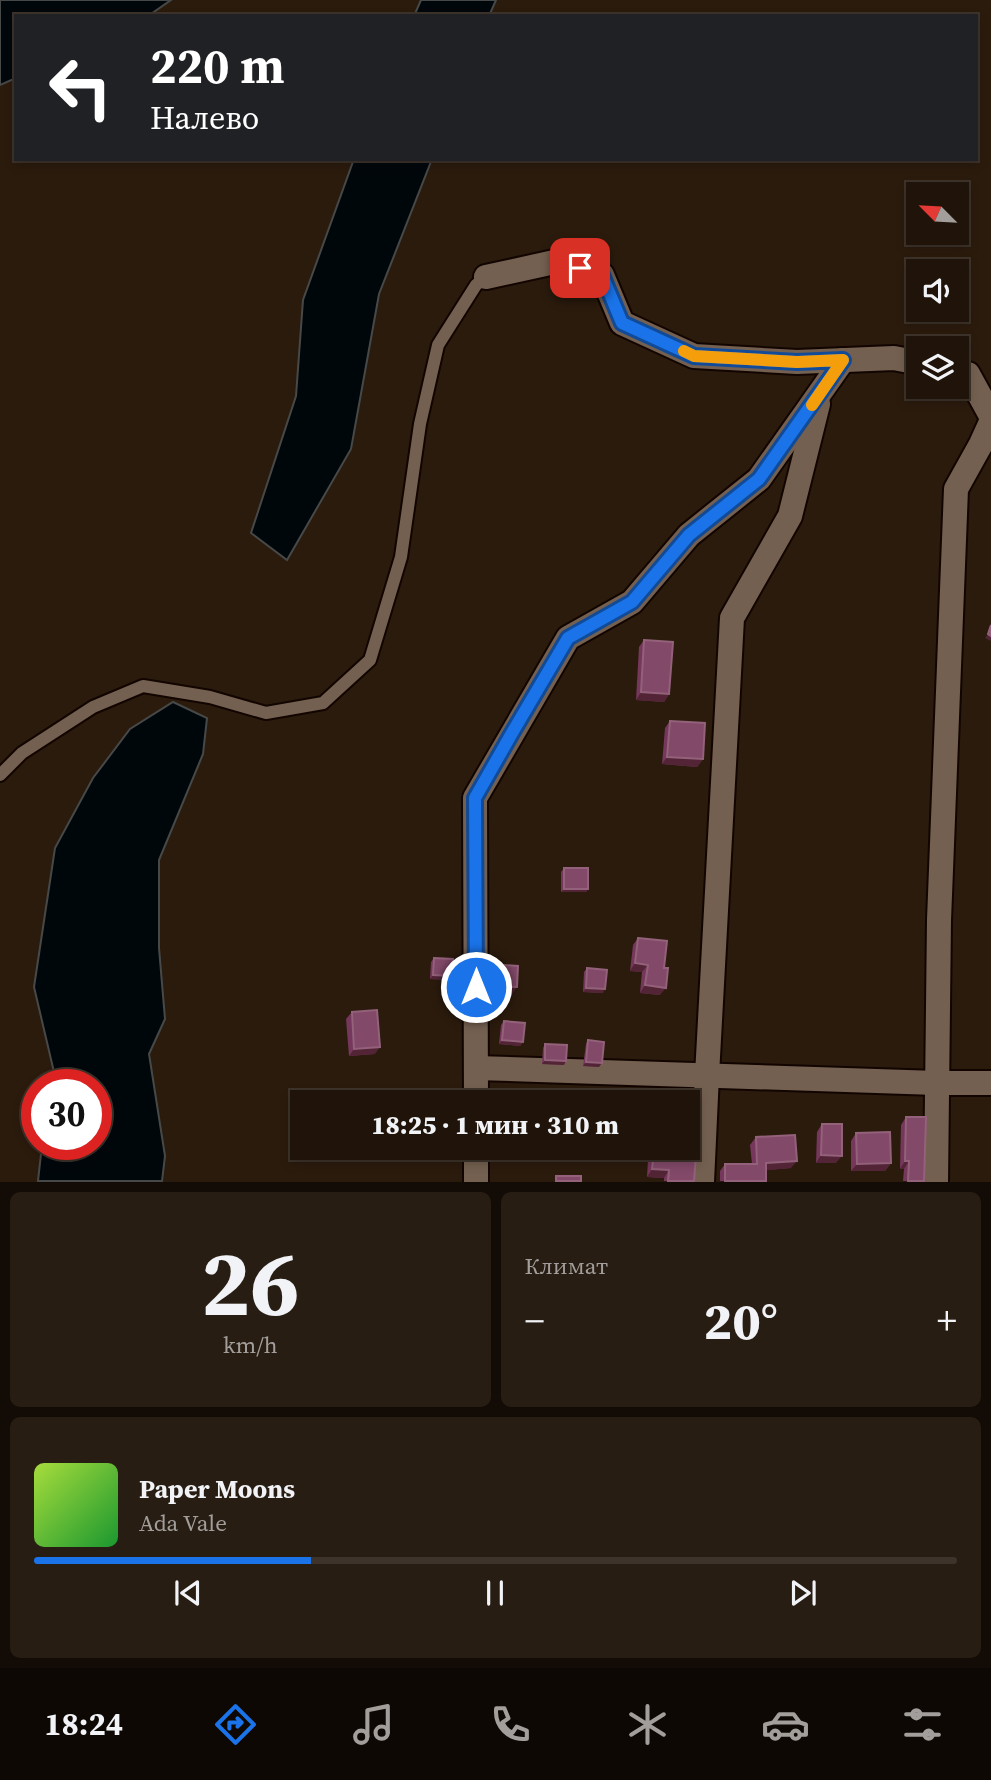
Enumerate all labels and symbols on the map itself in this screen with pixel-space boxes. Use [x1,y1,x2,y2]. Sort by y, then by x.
north arrow [906,182,970,245]
pin [550,238,610,298]
position arrow [439,950,513,1024]
speed limit sign: 30 [21,1069,112,1160]

